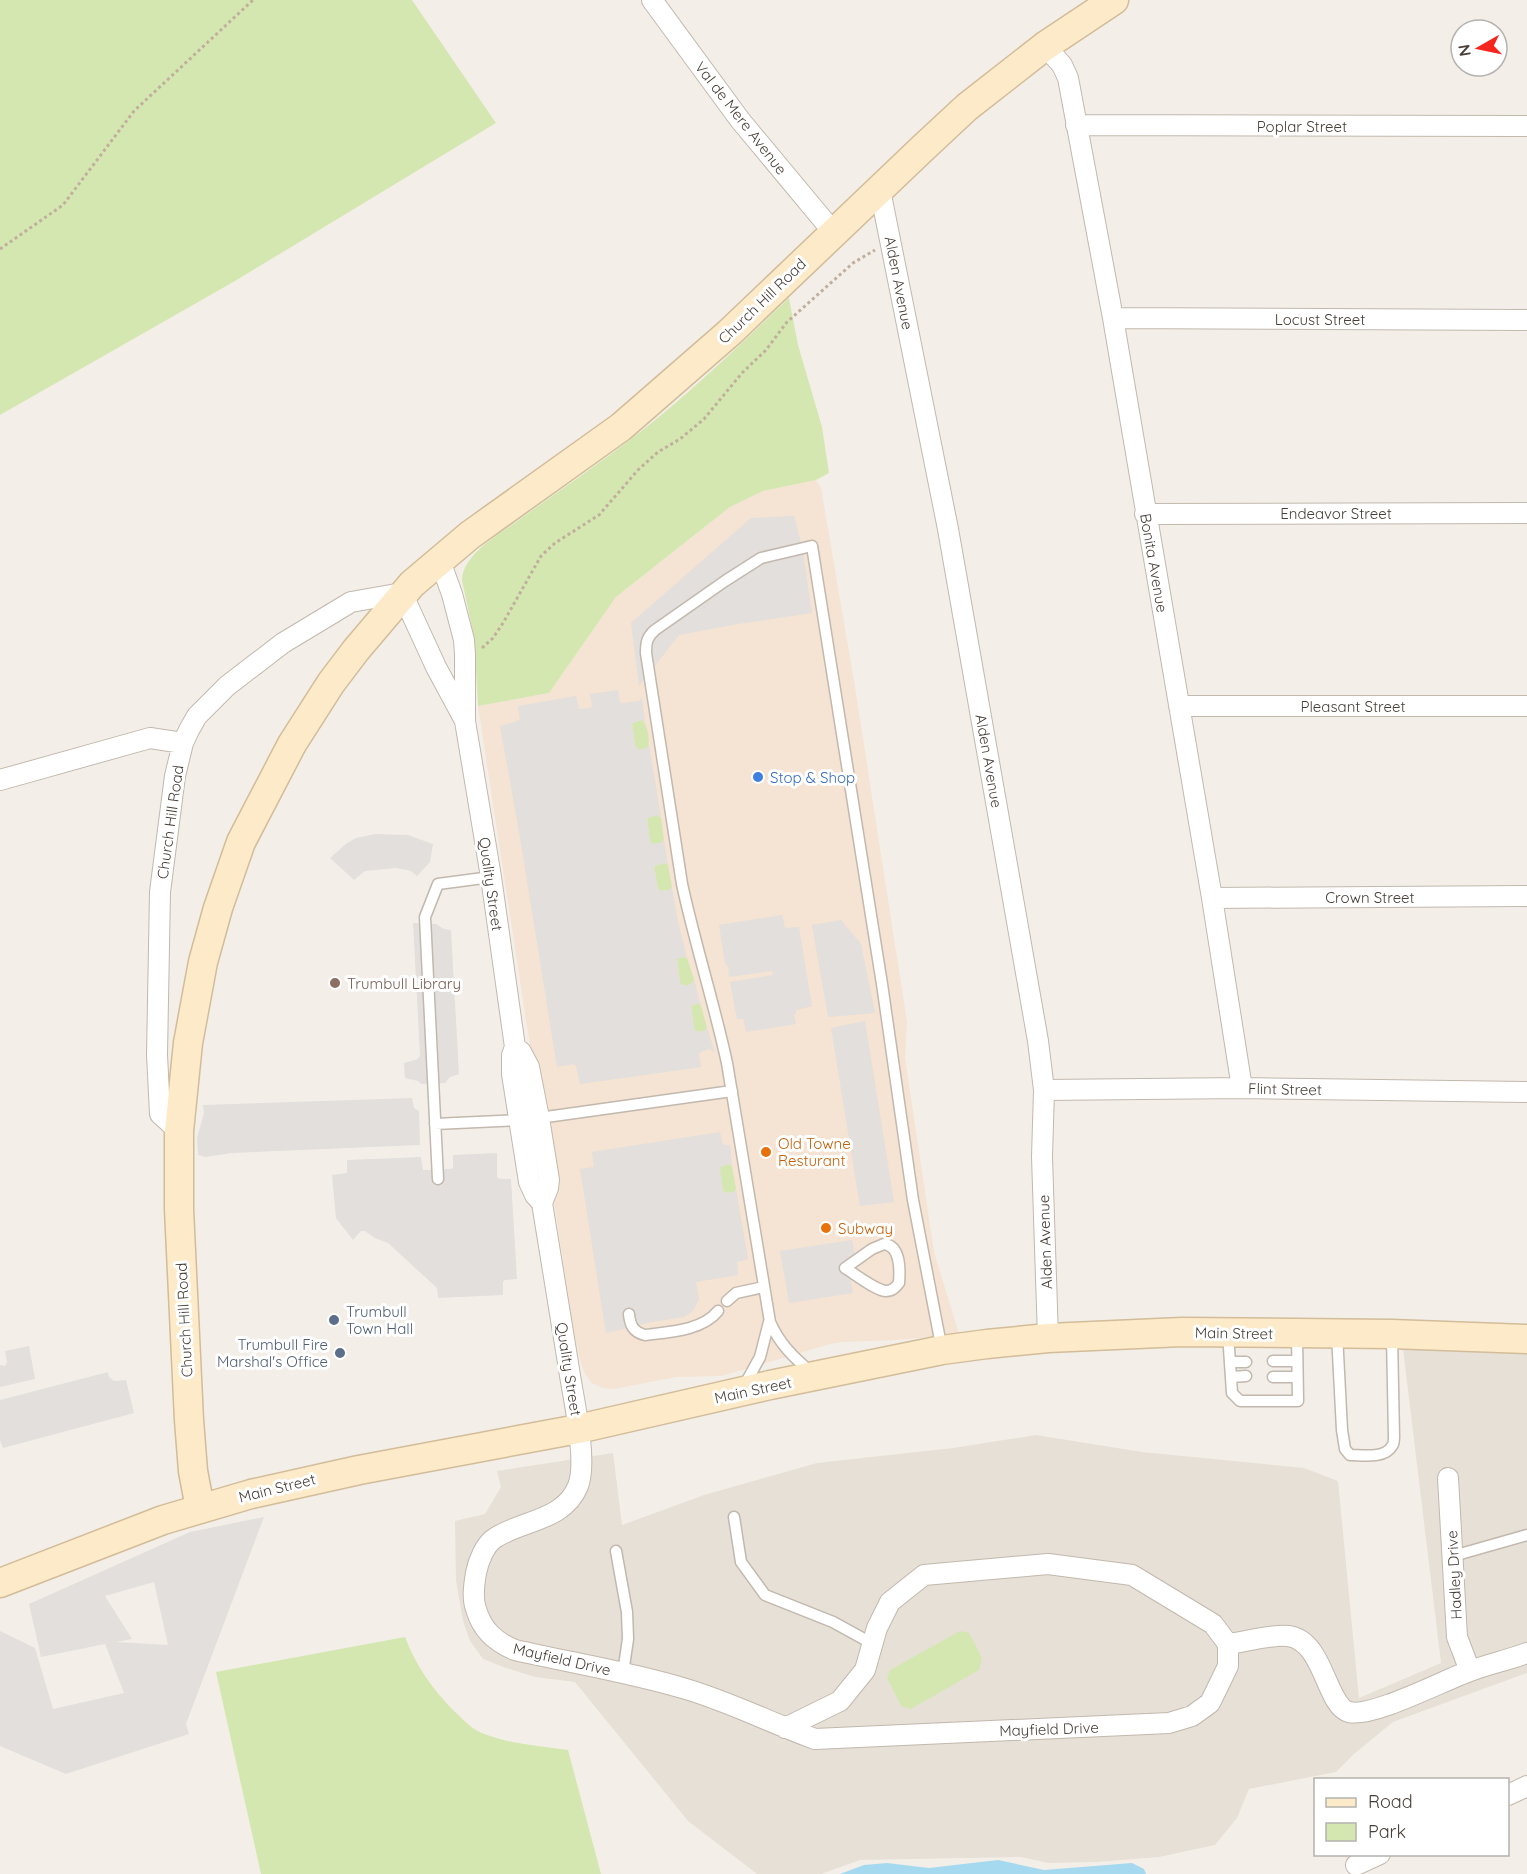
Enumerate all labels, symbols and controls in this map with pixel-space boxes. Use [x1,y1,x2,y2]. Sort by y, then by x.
north arrow [1449,18,1509,78]
text: N [1453,43,1475,58]
street label: Val de Mere Avenue [691,58,791,178]
street label: Poplar Street [1257,117,1347,136]
street label: Alden Avenue [881,235,917,331]
street label: Church Hill Road [714,254,810,348]
street label: Locust Street [1275,310,1365,329]
street label: Endeavor Street [1280,504,1392,523]
street label: Bonita Avenue [1136,512,1172,614]
street label: Pleasant Street [1301,697,1405,716]
street label: Alden Avenue [971,713,1007,809]
street label: Church Hill Road [153,764,187,880]
place label: Stop & Shop [770,768,855,787]
marker: Stop & Shop [751,770,765,784]
street label: Quality Street [475,836,507,932]
street label: Crown Street [1325,888,1415,907]
place label: Trumbull Library [347,974,461,993]
marker: Trumbull Library [328,976,342,990]
street label: Flint Street [1248,1079,1322,1099]
place label: Old Towne Resturant [778,1134,851,1170]
marker: Old Towne Resturant [759,1145,773,1159]
street label: Alden Avenue [1034,1194,1056,1290]
place label: Subway [838,1219,893,1238]
marker: Subway [819,1221,833,1235]
street label: Church Hill Road [172,1262,196,1378]
place label: Trumbull Town Hall [346,1302,413,1338]
marker: Trumbull Town Hall [327,1313,341,1327]
street label: Quality Street [552,1321,586,1417]
street label: Main Street [1195,1323,1273,1343]
place label: Trumbull Fire Marshal's Office [217,1335,328,1371]
marker: Trumbull Fire Marshal's Office [333,1346,347,1360]
street label: Main Street [713,1373,793,1407]
street label: Main Street [237,1469,317,1507]
street label: Hadley Drive [1442,1530,1466,1620]
street label: Mayfield Drive [511,1639,613,1679]
street label: Mayfield Drive [999,1718,1099,1740]
legend [1314,1778,1509,1856]
text: Road [1368,1790,1413,1813]
text: Park [1368,1820,1406,1843]

